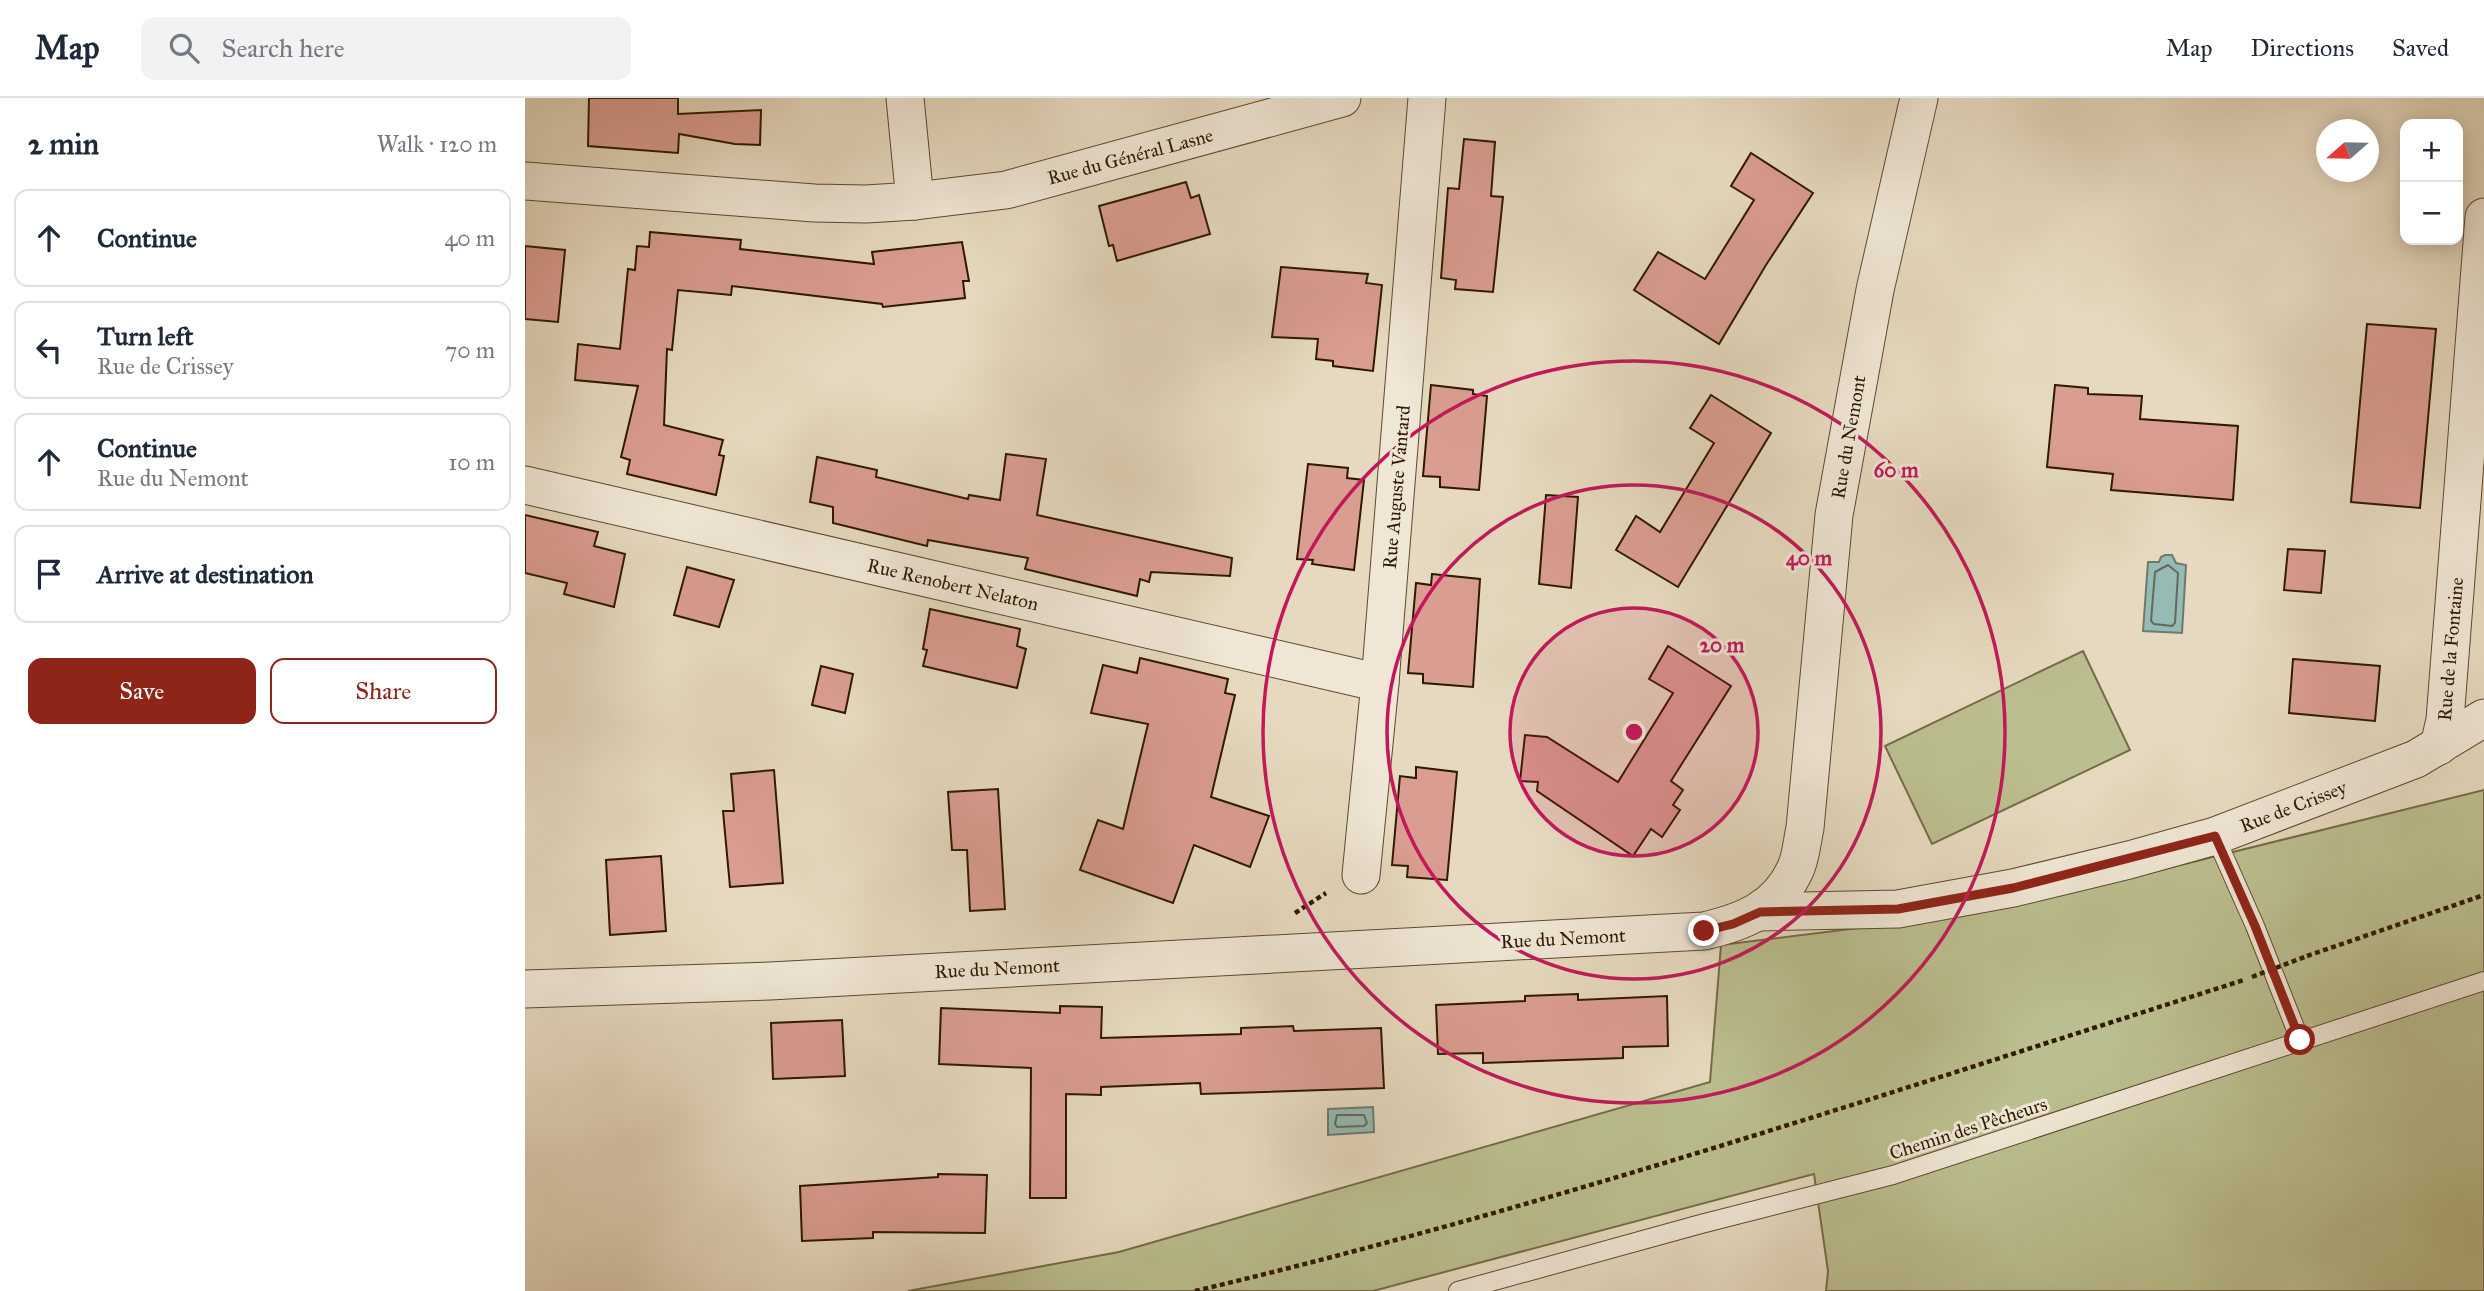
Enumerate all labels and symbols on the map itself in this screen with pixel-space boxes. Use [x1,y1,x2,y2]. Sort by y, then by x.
north arrow [2316,119,2379,182]
street label: Rue du Général Lasne [1045,123,1216,190]
street label: Rue du Nemont [1826,373,1871,501]
street label: Rue Auguste Vantard [1378,404,1416,570]
text: 60 m [1873,457,1919,483]
text: 40 m [1786,545,1832,571]
street label: Rue Renobert Nelaton [865,554,1041,615]
street label: Rue de la Fontaine [2433,576,2468,722]
text: 20 m [1700,632,1745,658]
centre of rings [1622,720,1646,744]
street label: Rue de Crissey [2236,775,2351,837]
route end [1688,915,1719,946]
street label: Rue du Nemont [1500,924,1626,953]
street label: Rue du Nemont [934,954,1060,983]
route start [2284,1024,2315,1055]
street label: Chemin des Pêcheurs [1886,1092,2050,1165]

